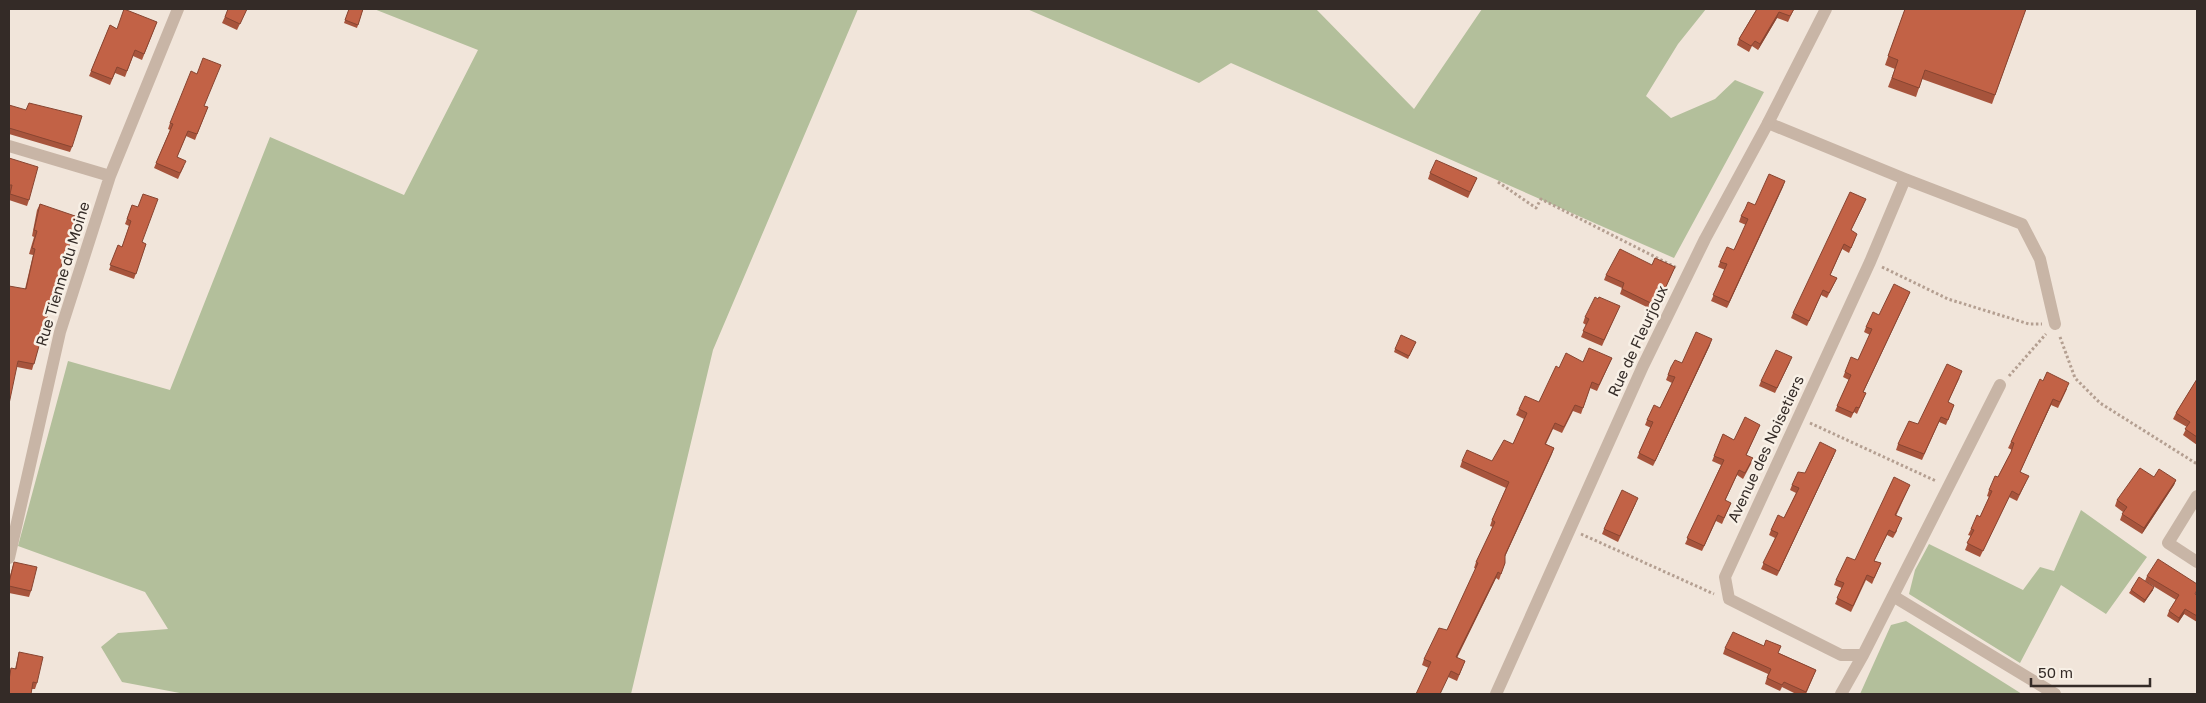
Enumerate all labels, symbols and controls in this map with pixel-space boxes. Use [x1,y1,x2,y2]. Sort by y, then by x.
street label: Rue Tienne du Moine [31,199,93,348]
street label: Rue de Fleurjoux [1603,282,1671,399]
street label: Avenue des Noisetiers [1723,372,1807,525]
scale bar [2031,656,2150,688]
text: 50 m [2038,663,2073,681]

